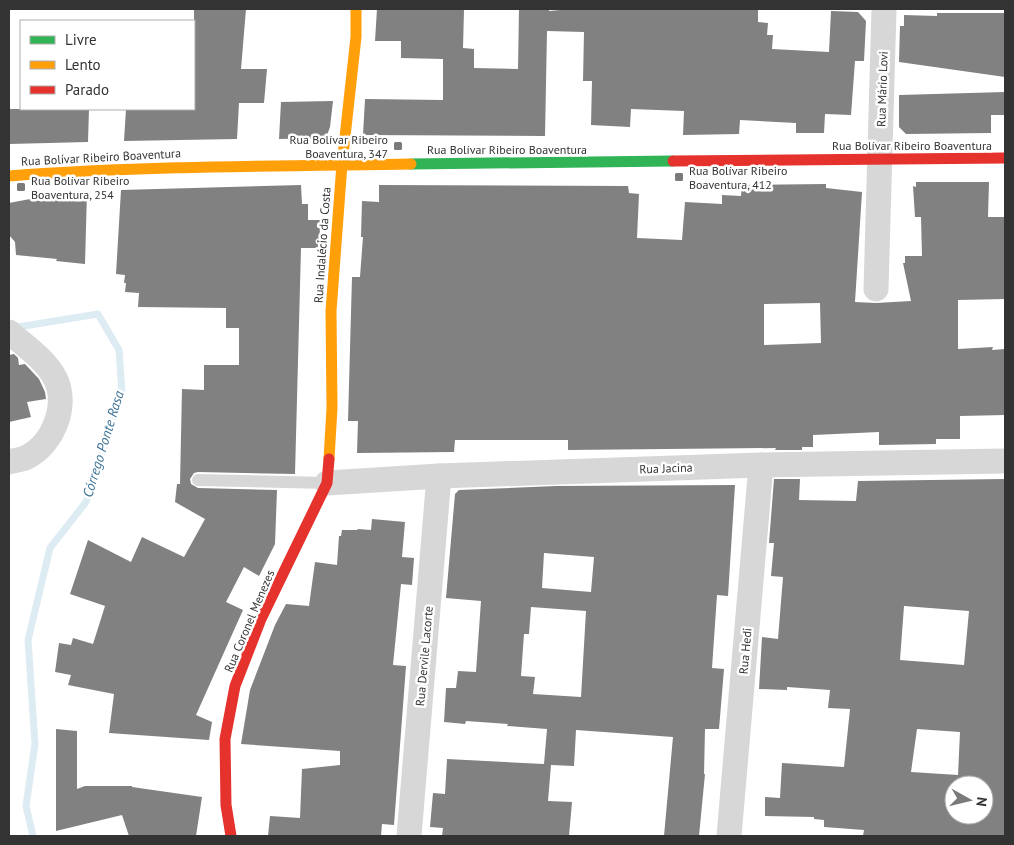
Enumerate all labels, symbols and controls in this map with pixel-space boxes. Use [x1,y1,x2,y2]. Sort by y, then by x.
legend [20,20,195,110]
text: Livre [65,30,97,49]
street label: Rua Mário Lovi [873,51,891,127]
text: Lento [65,55,101,74]
text: Parado [65,80,109,99]
place label: Rua Bolívar Ribeiro Boaventura, 347 [290,132,388,161]
street label: Rua Bolívar Ribeiro Boaventura [832,138,992,153]
marker: Rua Bolívar Ribeiro Boaventura, 347 [392,140,404,152]
street label: Rua Bolívar Ribeiro Boaventura [427,142,587,157]
street label: Rua Bolívar Ribeiro Boaventura [21,145,181,169]
place label: Rua Bolívar Ribeiro Boaventura, 412 [689,163,788,192]
marker: Rua Bolívar Ribeiro Boaventura, 412 [673,171,685,183]
place label: Rua Bolívar Ribeiro Boaventura, 254 [31,173,130,202]
marker: Rua Bolívar Ribeiro Boaventura, 254 [15,181,27,193]
street label: Rua Indalécio da Costa [310,186,334,304]
water label: Córrego Ponte Rasa [78,388,128,499]
street label: Rua Jacina [639,460,693,476]
street label: Rua Coronel Menezes [221,568,277,674]
street label: Rua Dervile Lacorte [412,605,436,707]
street label: Rua Hedi [736,627,754,675]
north arrow [944,775,994,825]
text: N [972,796,991,808]

